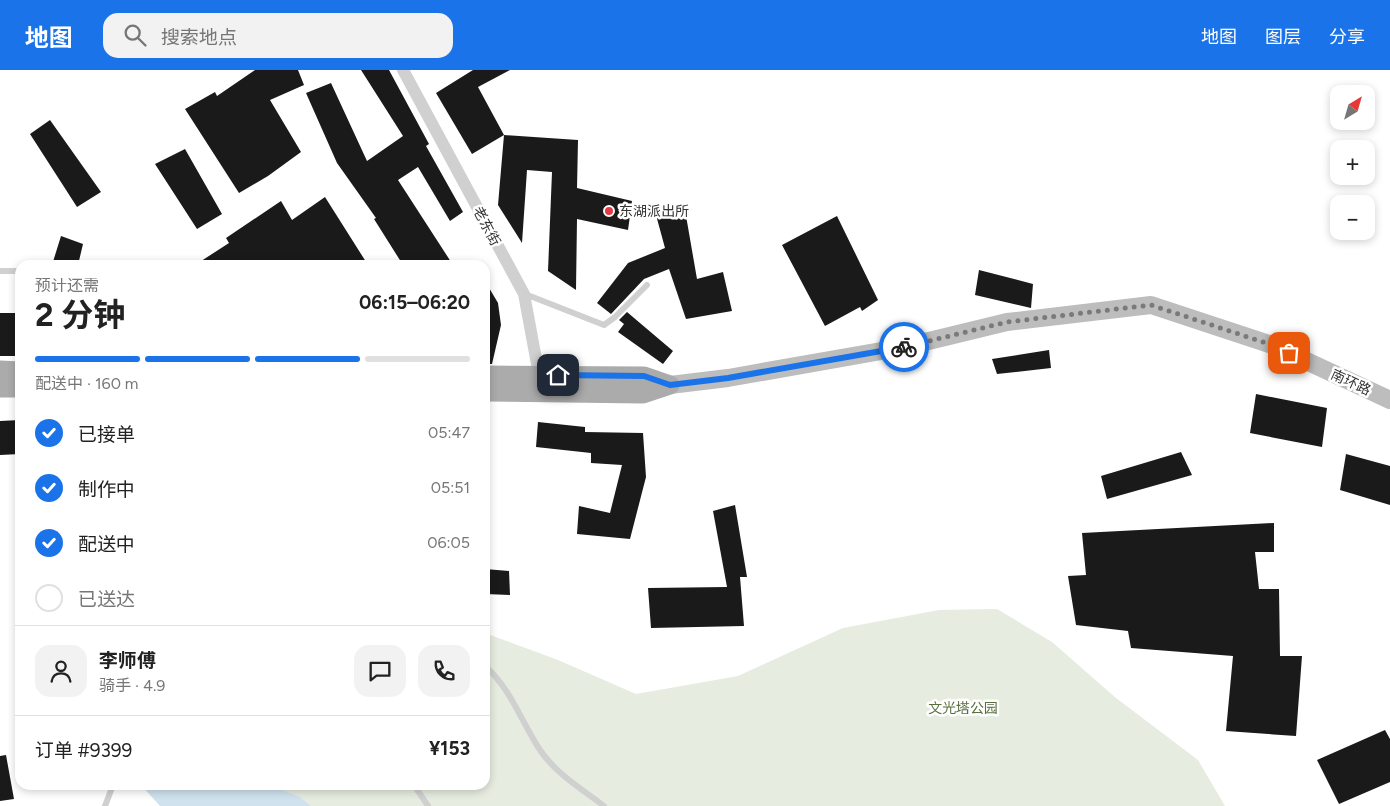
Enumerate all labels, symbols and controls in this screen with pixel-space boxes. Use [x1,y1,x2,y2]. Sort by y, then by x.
search box [103,13,453,58]
icon: search [121,21,149,49]
text: 地图 [25,23,73,52]
text: 搜索地点 [161,26,237,49]
text: 地图 [1201,26,1237,48]
text: 图层 [1265,26,1301,48]
text: 分享 [1329,26,1365,48]
north arrow [1330,85,1375,130]
map controls [1330,85,1375,240]
button: + [1330,140,1375,185]
button: − [1330,195,1375,240]
place label: 东湖派出所 [619,203,689,220]
street label: 老东街 [469,204,504,249]
marker: 东湖派出所 [603,205,615,217]
text: 预计还需 [35,276,99,295]
text: 06:15–06:20 [359,291,470,314]
text: 2 分钟 [35,296,125,334]
courier [879,322,929,372]
pin [1268,332,1310,374]
icon: bike [890,333,918,361]
icon: bag [1275,339,1303,367]
pin [537,354,579,396]
icon: home [544,361,572,389]
street label: 南环路 [1328,366,1373,399]
text: 配送中 · 160 m [35,374,138,393]
icon: check [35,419,63,447]
text: 已接单 [78,423,135,446]
text: 05:47 [428,423,470,442]
icon: check [35,474,63,502]
text: 制作中 [78,478,135,501]
text: 05:51 [431,478,470,497]
icon: check [35,529,63,557]
text: 配送中 [78,533,135,556]
text: 06:05 [427,533,470,552]
text: 已送达 [78,588,135,611]
button: person [35,645,87,697]
button: chat [354,645,406,697]
button: phone [418,645,470,697]
text: 李师傅 [99,649,156,672]
text: 骑手 · 4.9 [99,676,165,695]
park label: 文光塔公园 [928,700,998,717]
text: ¥153 [429,737,470,760]
text: 订单 #9399 [35,739,132,762]

